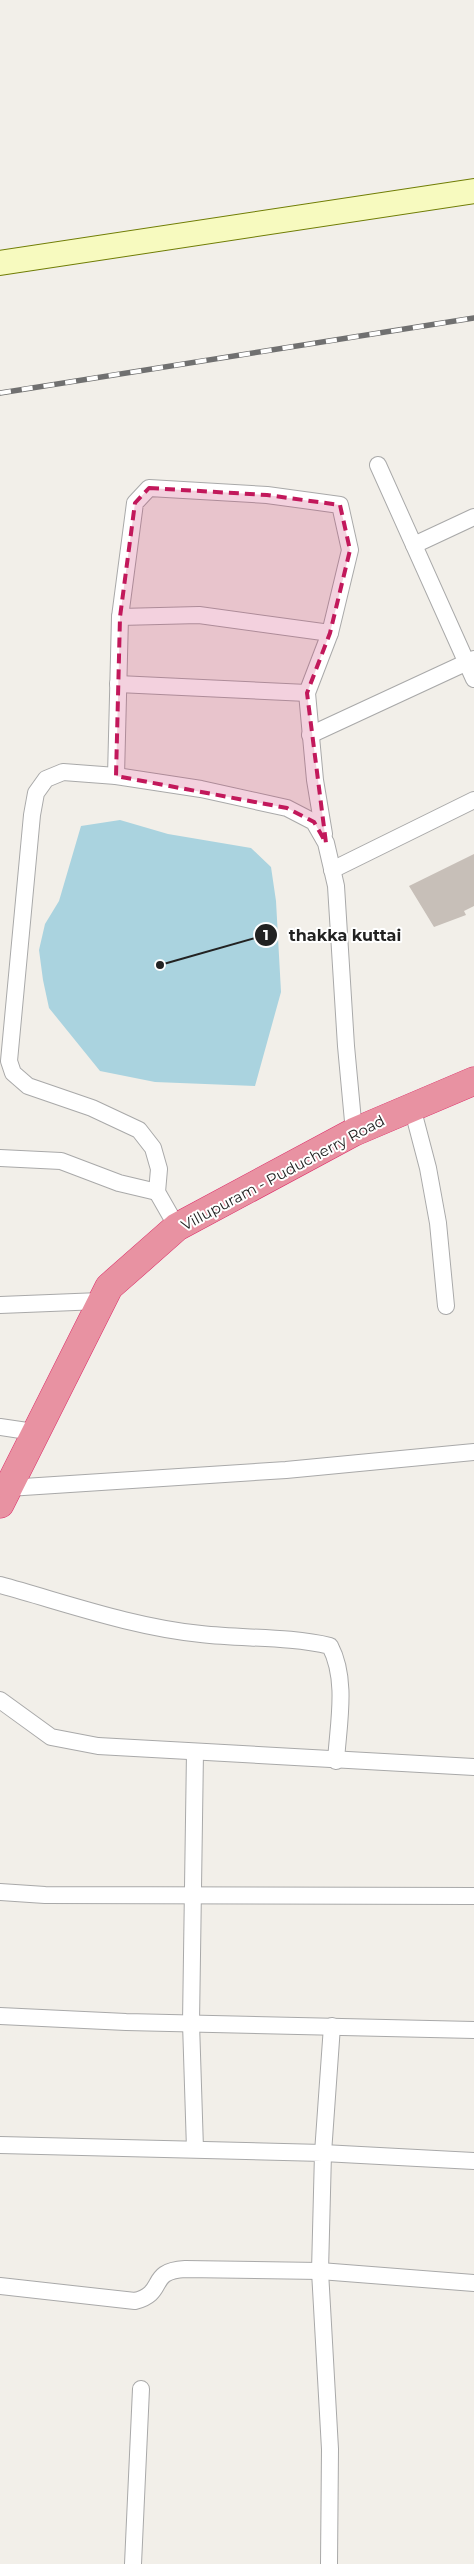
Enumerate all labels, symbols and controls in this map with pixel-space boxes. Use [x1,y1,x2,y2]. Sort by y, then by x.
callout: thakka kuttai [254,920,411,951]
text: 1 [263,925,269,944]
text: thakka kuttai [289,926,401,945]
street label: Villupuram - Puducherry Road [178,1111,388,1234]

